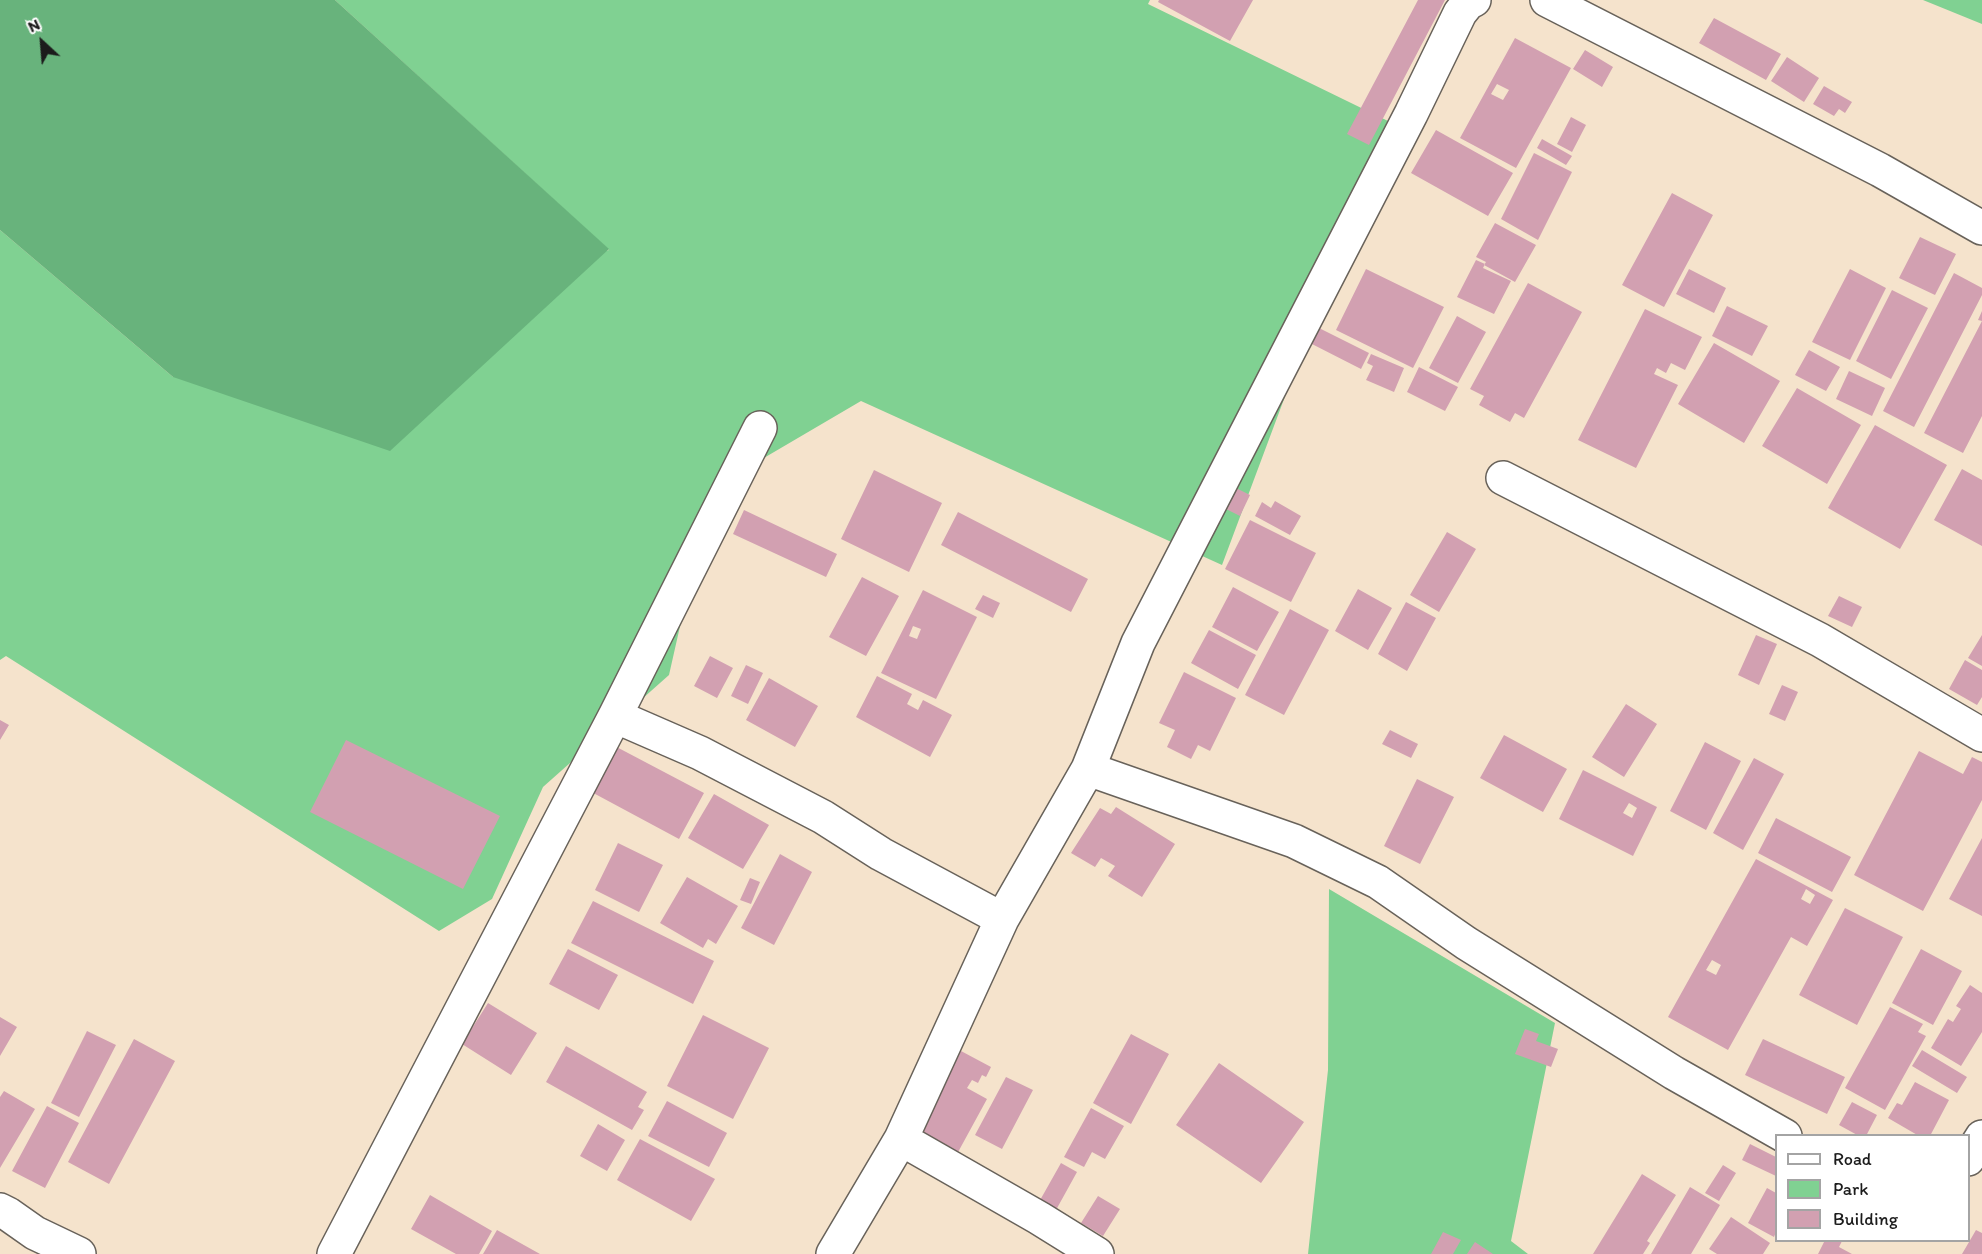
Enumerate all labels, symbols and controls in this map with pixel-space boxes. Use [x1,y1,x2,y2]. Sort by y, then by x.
north arrow [12,12,72,72]
text: N [25,14,43,36]
legend [1775,1134,1970,1242]
text: Road [1833,1148,1872,1170]
text: Park [1833,1178,1868,1200]
text: Building [1833,1208,1898,1230]

